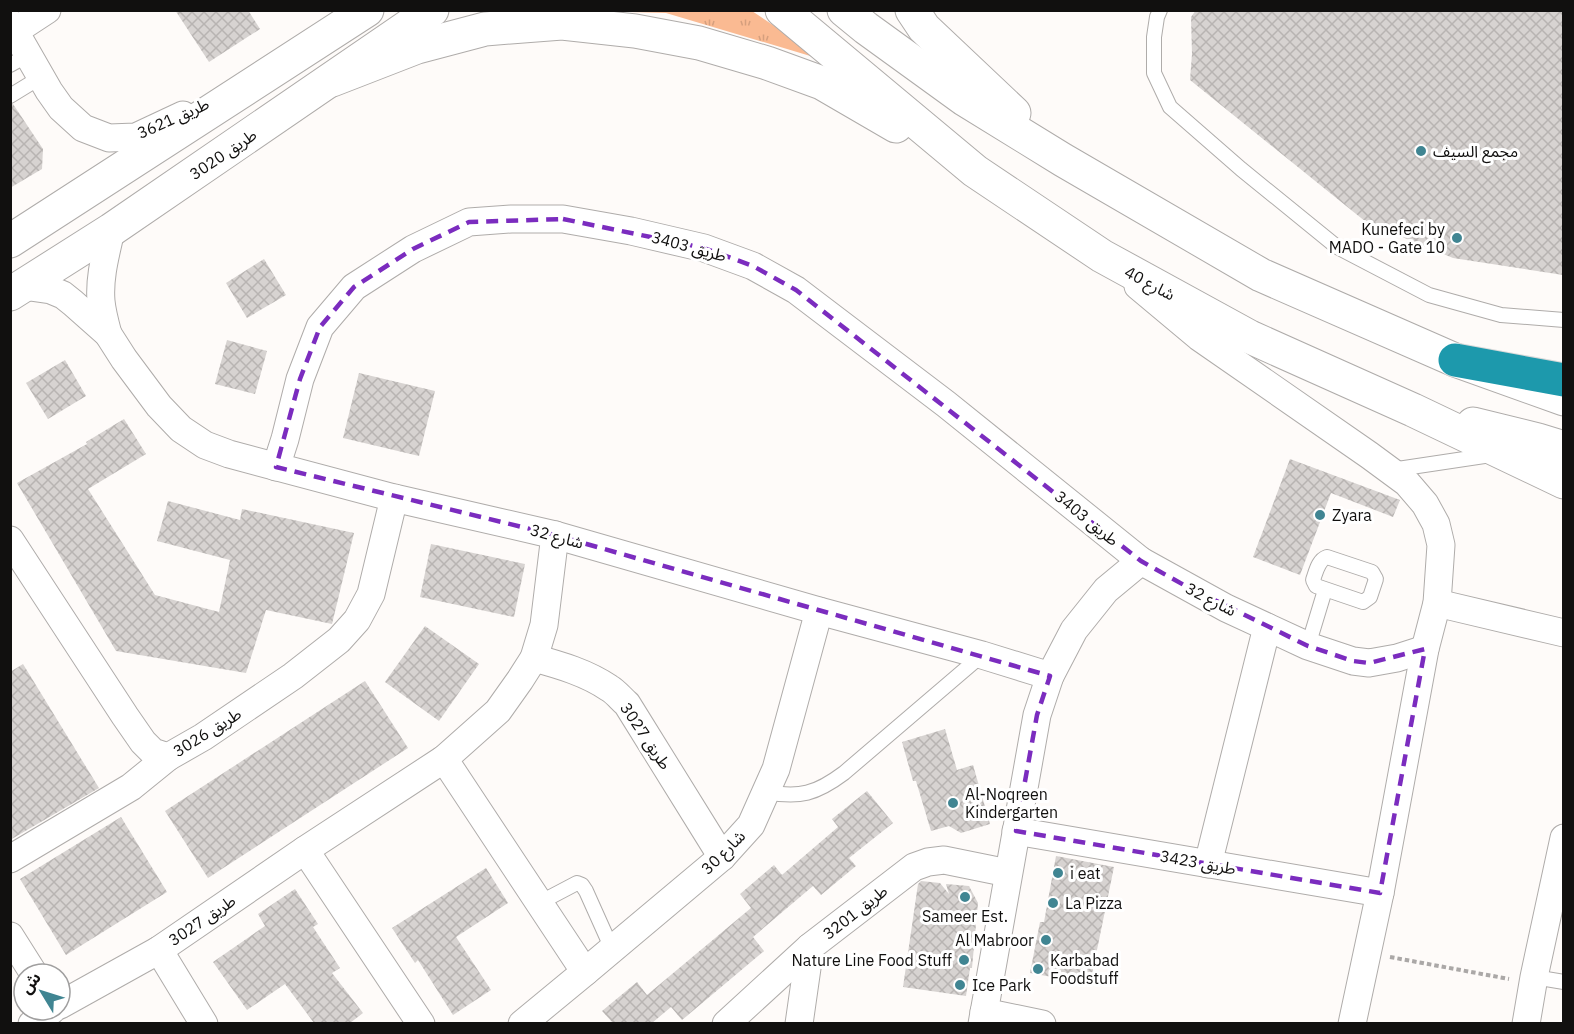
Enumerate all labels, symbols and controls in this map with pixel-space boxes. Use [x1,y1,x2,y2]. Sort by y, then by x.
street label: طريق 3621 [134,93,213,144]
street label: طريق 3020 [186,124,261,185]
place label: مجمع السيف [1433,141,1518,164]
marker: مجمع السيف [1414,144,1428,158]
place label: Kunefeci by MADO - Gate 10 [1329,219,1445,257]
street label: طريق 3403 [649,226,729,267]
marker: Kunefeci by MADO - Gate 10 [1450,231,1464,245]
street label: شارع 40 [1120,261,1179,307]
street label: طريق 3403 [1050,486,1123,551]
place label: Zyara [1332,505,1372,525]
marker: Zyara [1313,508,1327,522]
street label: شارع 32 [527,519,586,556]
street label: شارع 32 [1181,578,1240,623]
street label: طريق 3027 [615,699,676,774]
street label: طريق 3026 [169,703,245,762]
place label: Al-Noqreen Kindergarten [965,784,1058,822]
marker: Al-Noqreen Kindergarten [946,796,960,810]
street label: شارع 30 [697,826,751,880]
street label: طريق 3423 [1158,846,1238,880]
place label: i eat [1070,863,1101,883]
marker: i eat [1051,866,1065,880]
street label: طريق 3201 [819,880,892,944]
street label: طريق 3027 [165,890,240,951]
marker: Sameer Est. [958,890,972,904]
place label: La Pizza [1065,893,1123,913]
marker: La Pizza [1046,896,1060,910]
place label: Sameer Est. [922,906,1008,926]
place label: Al Mabroor [955,930,1034,950]
marker: Al Mabroor [1039,933,1053,947]
place label: Nature Line Food Stuff [792,950,952,970]
place label: Karbabad Foodstuff [1050,950,1119,988]
marker: Nature Line Food Stuff [957,953,971,967]
north arrow [12,962,72,1022]
marker: Karbabad Foodstuff [1031,962,1045,976]
text: ش [16,968,45,998]
place label: Ice Park [972,975,1032,995]
marker: Ice Park [953,978,967,992]

